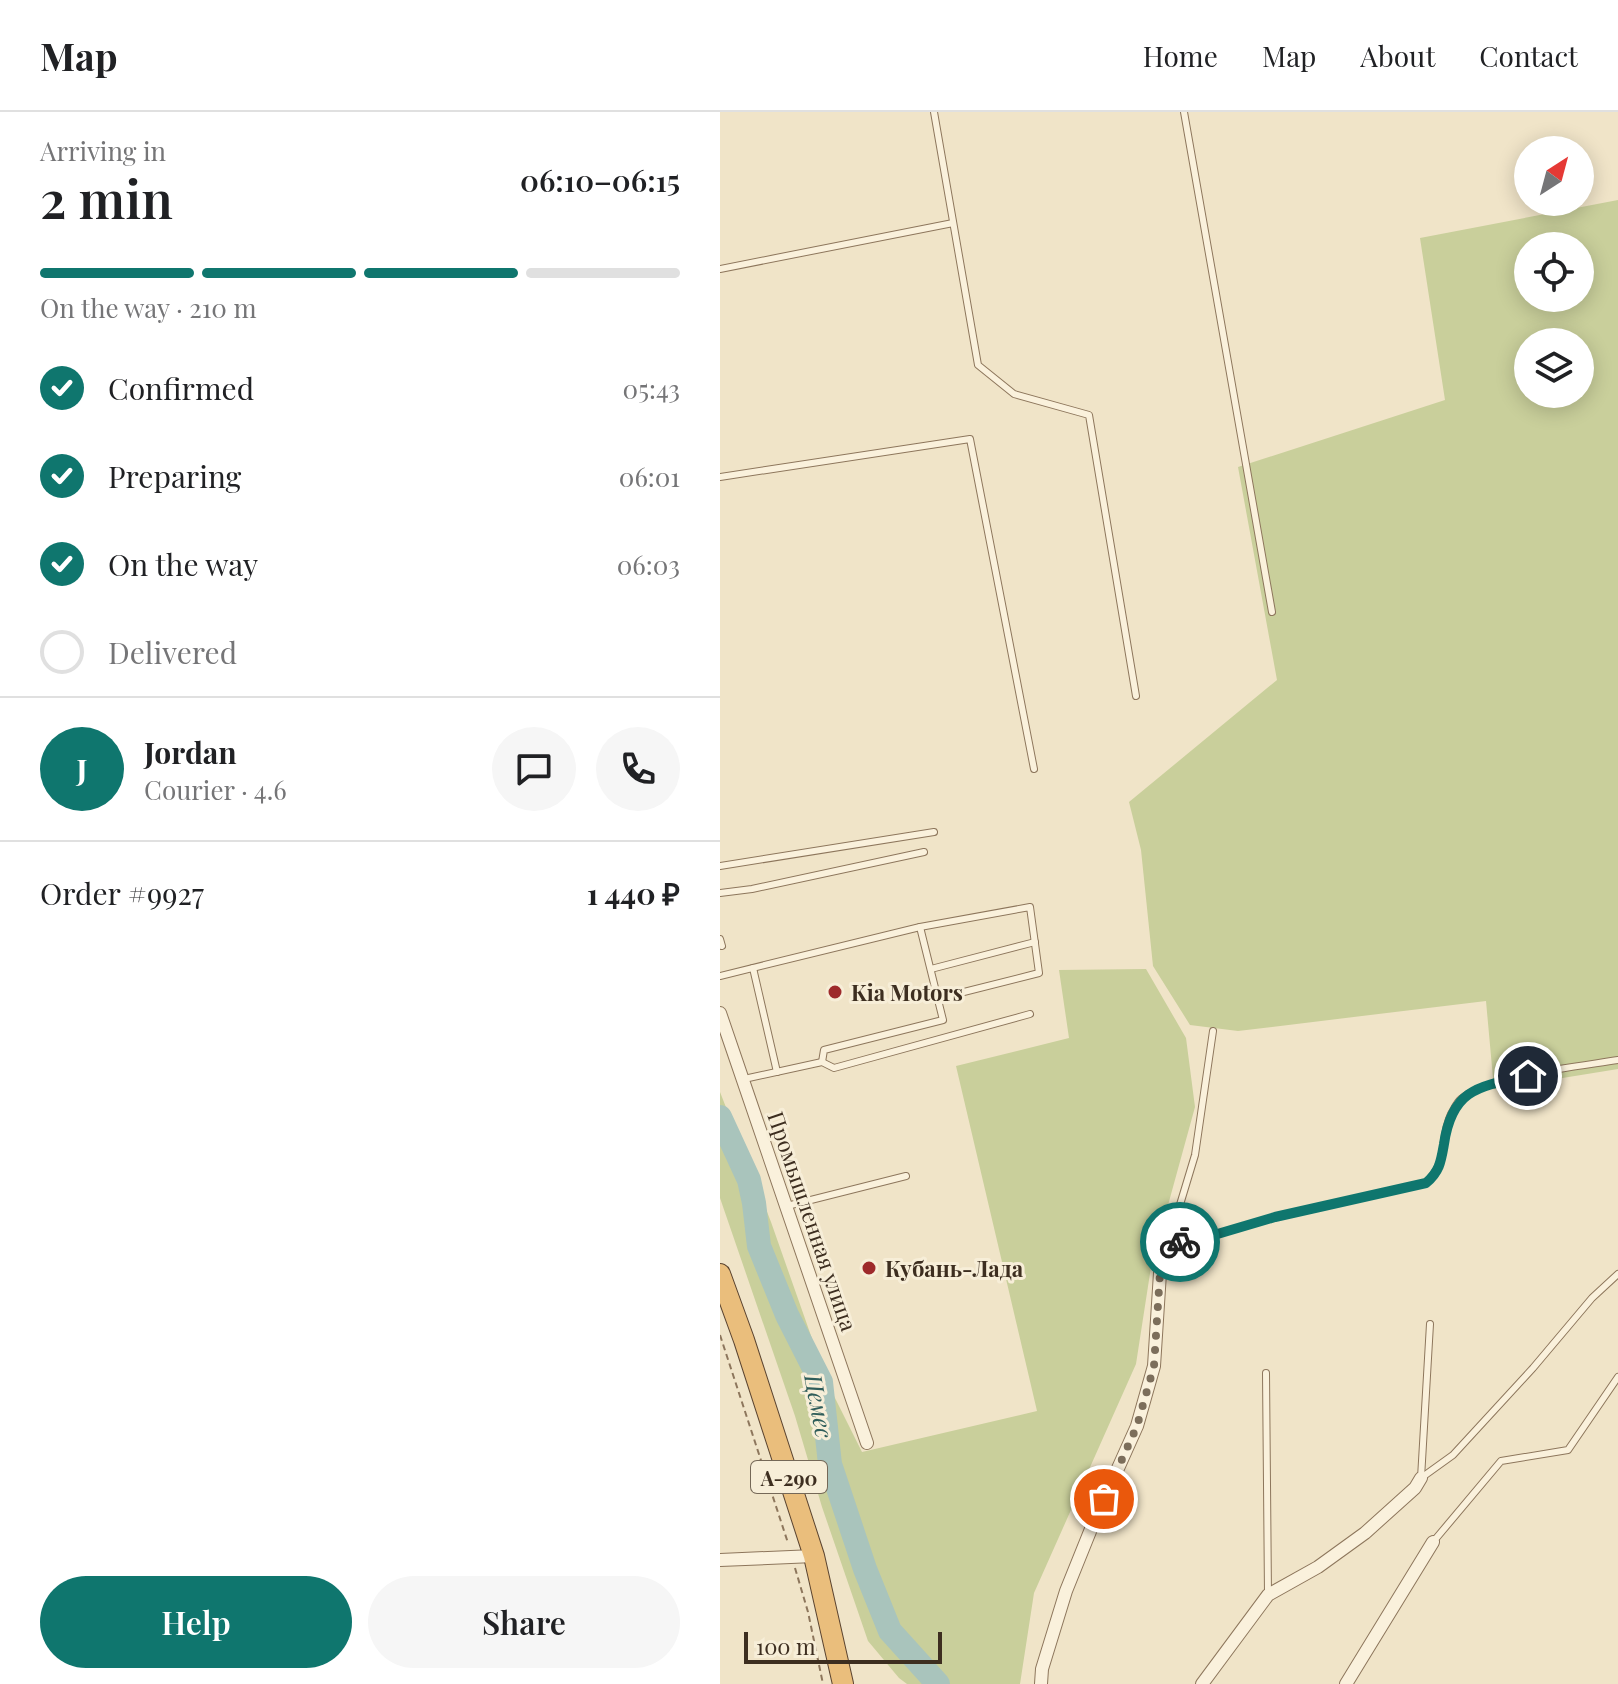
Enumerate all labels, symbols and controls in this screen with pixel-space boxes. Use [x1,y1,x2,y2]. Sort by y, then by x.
text: Map [40,30,117,81]
text: Home [1143,37,1218,74]
text: Map [1262,37,1316,74]
text: About [1360,37,1435,74]
text: Contact [1479,37,1578,74]
text: Arriving in [40,133,166,168]
north arrow [1514,136,1594,216]
map controls [1514,136,1594,408]
text: 06:10–06:15 [520,160,680,200]
text: 2 min [40,163,173,232]
button: locate [1514,232,1594,312]
text: On the way · 210 m [40,290,257,325]
button: layers [1514,328,1594,408]
icon: check [40,366,84,410]
text: Confirmed [108,368,254,408]
text: 05:43 [623,371,680,406]
icon: check [40,454,84,498]
text: Preparing [108,456,241,496]
text: 06:01 [619,459,680,494]
icon: check [40,542,84,586]
text: On the way [108,544,258,584]
text: 06:03 [617,547,680,582]
text: Delivered [108,632,237,672]
button: chat [492,727,576,811]
button: phone [596,727,680,811]
text: Jordan [144,732,237,772]
text: J [77,749,87,789]
text: Courier · 4.6 [144,772,287,807]
text: Order #9927 [40,873,204,913]
text: 1 440 ₽ [587,873,680,913]
place label: Kia Motors [851,977,963,1007]
marker: Kia Motors [826,983,844,1001]
pin [1494,1042,1562,1110]
icon: home [1506,1054,1550,1098]
street label: Промышленная улица [761,1107,865,1335]
courier [1140,1202,1220,1282]
icon: bike [1158,1220,1202,1264]
place label: Кубань-Лада [885,1253,1024,1283]
marker: Кубань-Лада [860,1259,878,1277]
water label: Цемес [798,1370,842,1441]
road number: А-290 [751,1461,827,1493]
pin [1070,1465,1138,1533]
icon: bag [1082,1477,1126,1521]
button: Help [40,1576,352,1668]
button: Share [368,1576,680,1668]
scale bar [744,1628,942,1664]
text: 100 m [756,1631,816,1661]

